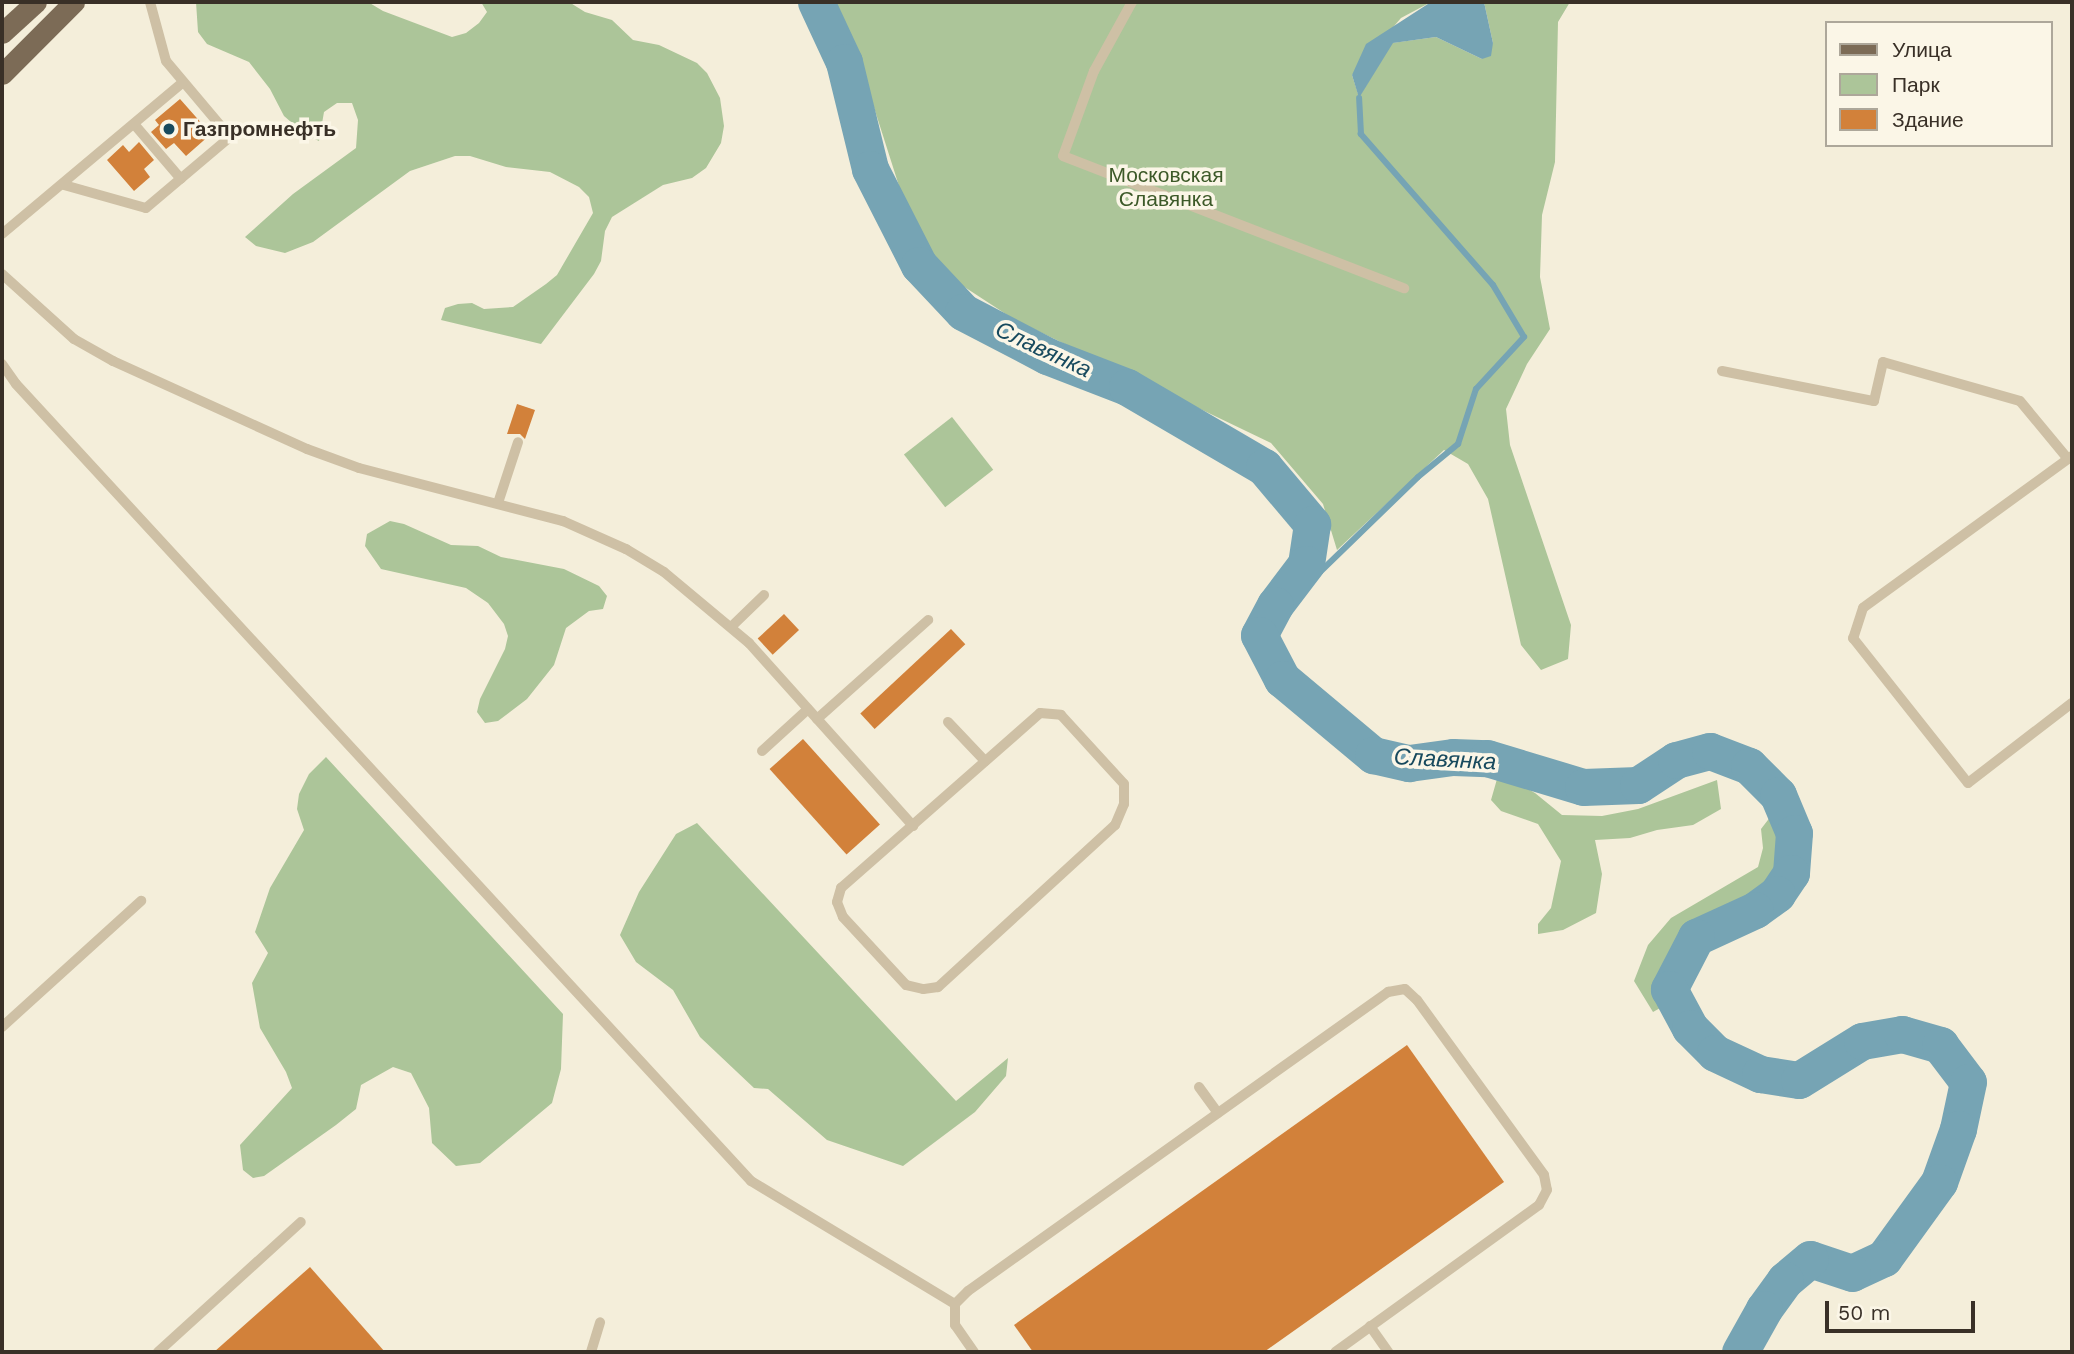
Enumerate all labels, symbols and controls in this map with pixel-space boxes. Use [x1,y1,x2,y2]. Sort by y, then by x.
legend [1826,21,2053,147]
text: Улица [1892,37,1952,62]
text: Парк [1892,72,1940,97]
text: Здание [1892,107,1964,132]
place label: Газпромнефть [183,116,336,142]
marker: Газпромнефть [161,121,177,137]
park label: Московская Славянка [1108,162,1224,212]
water label: Славянка [991,316,1095,384]
water label: Славянка [1393,744,1497,776]
scale bar [1829,1288,1980,1332]
text: 50 m [1838,1300,1890,1325]

